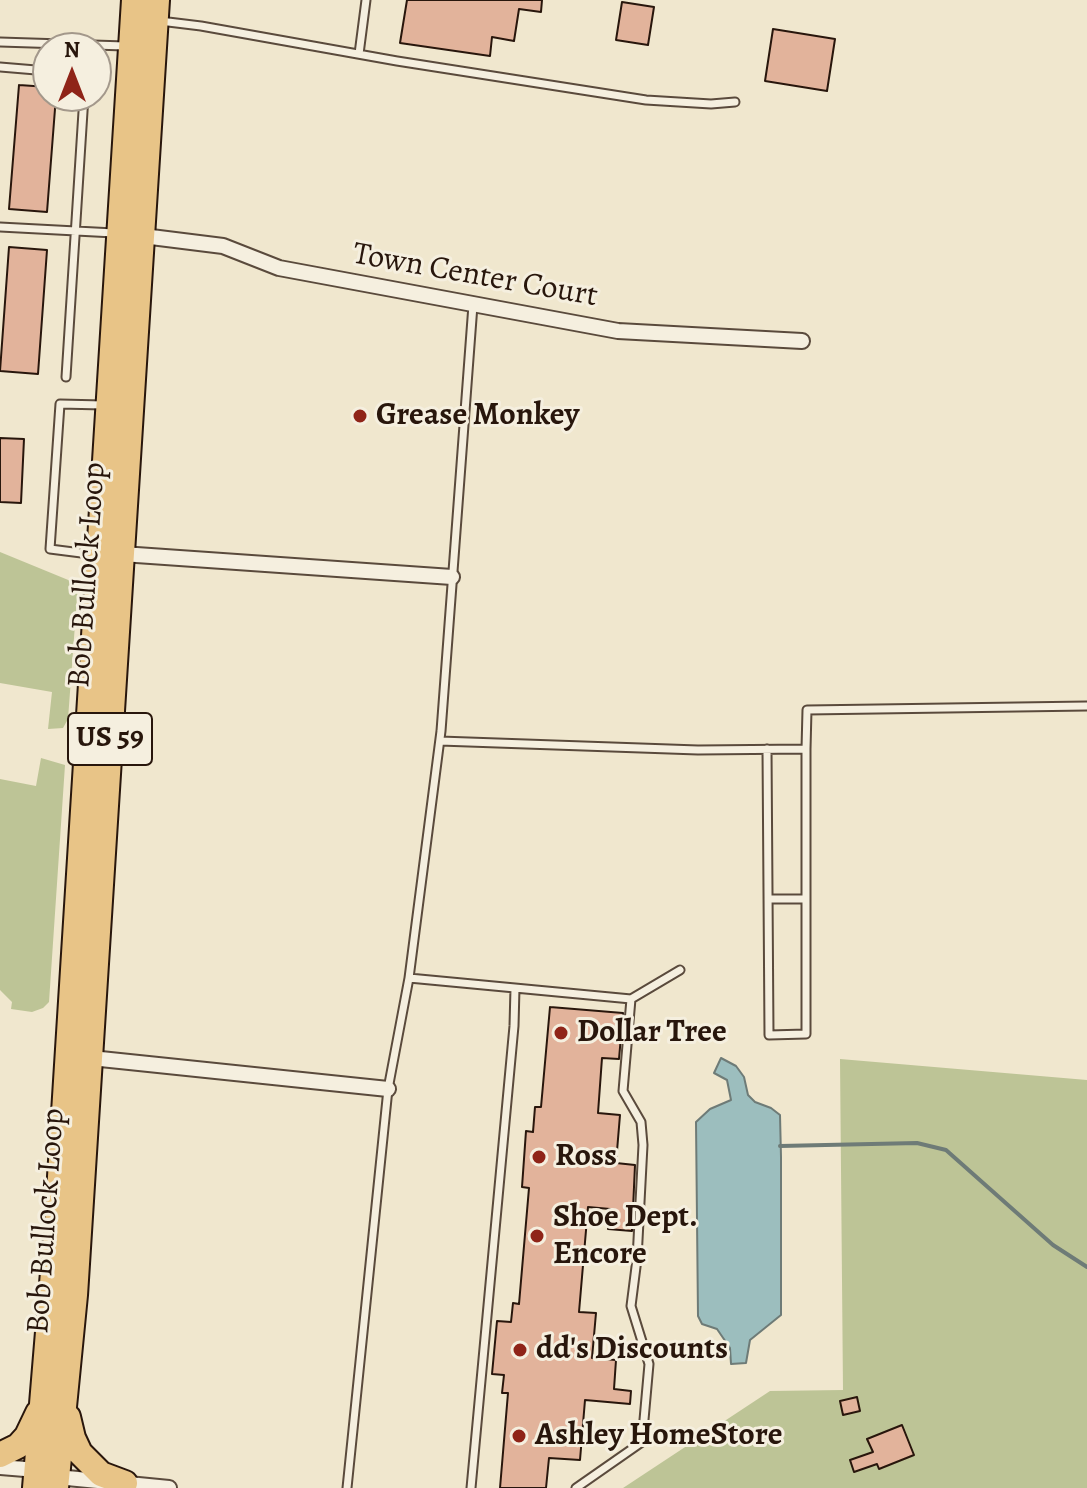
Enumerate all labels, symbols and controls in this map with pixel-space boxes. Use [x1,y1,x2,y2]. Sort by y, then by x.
north arrow [32,32,112,112]
text: N [64,35,80,65]
street label: Town Center Court [350,236,600,316]
place label: Grease Monkey [376,397,579,435]
marker: Grease Monkey [351,407,369,425]
street label: Bob Bullock Loop [61,461,115,689]
road number: US 59 [68,713,152,765]
place label: Dollar Tree [577,1014,727,1052]
marker: Dollar Tree [552,1024,570,1042]
street label: Bob Bullock Loop [20,1107,74,1335]
place label: Ross [555,1138,617,1176]
marker: Ross [530,1148,548,1166]
place label: Shoe Dept. Encore [553,1199,698,1274]
marker: Shoe Dept. Encore [528,1227,546,1245]
place label: dd's Discounts [536,1331,728,1369]
marker: dd's Discounts [511,1341,529,1359]
place label: Ashley HomeStore [535,1417,782,1455]
marker: Ashley HomeStore [510,1427,528,1445]

